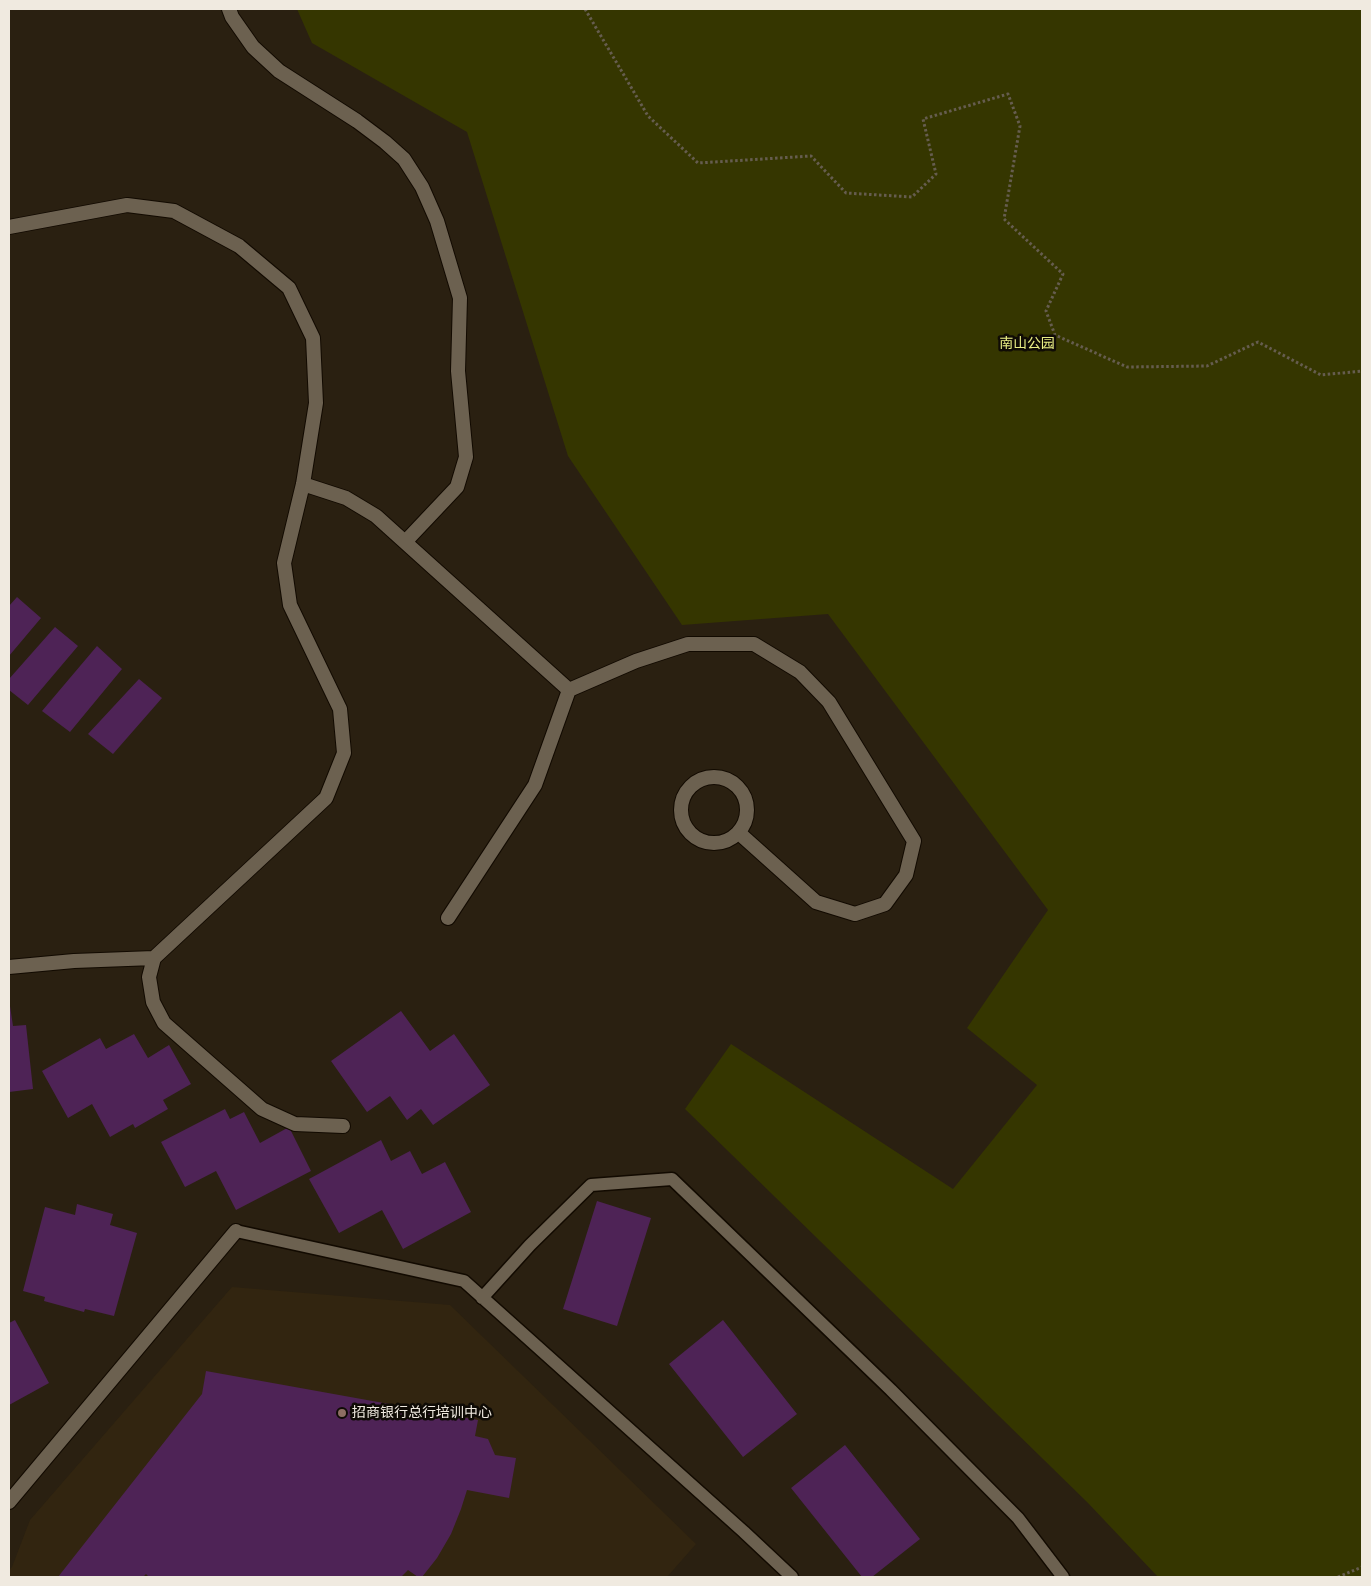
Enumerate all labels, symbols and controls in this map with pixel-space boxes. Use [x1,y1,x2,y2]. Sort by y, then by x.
park label: 南山公园 [999,336,1055,352]
place label: 招商银行总行培训中心 [352,1405,492,1421]
marker: 招商银行总行培训中心 [336,1407,348,1419]

